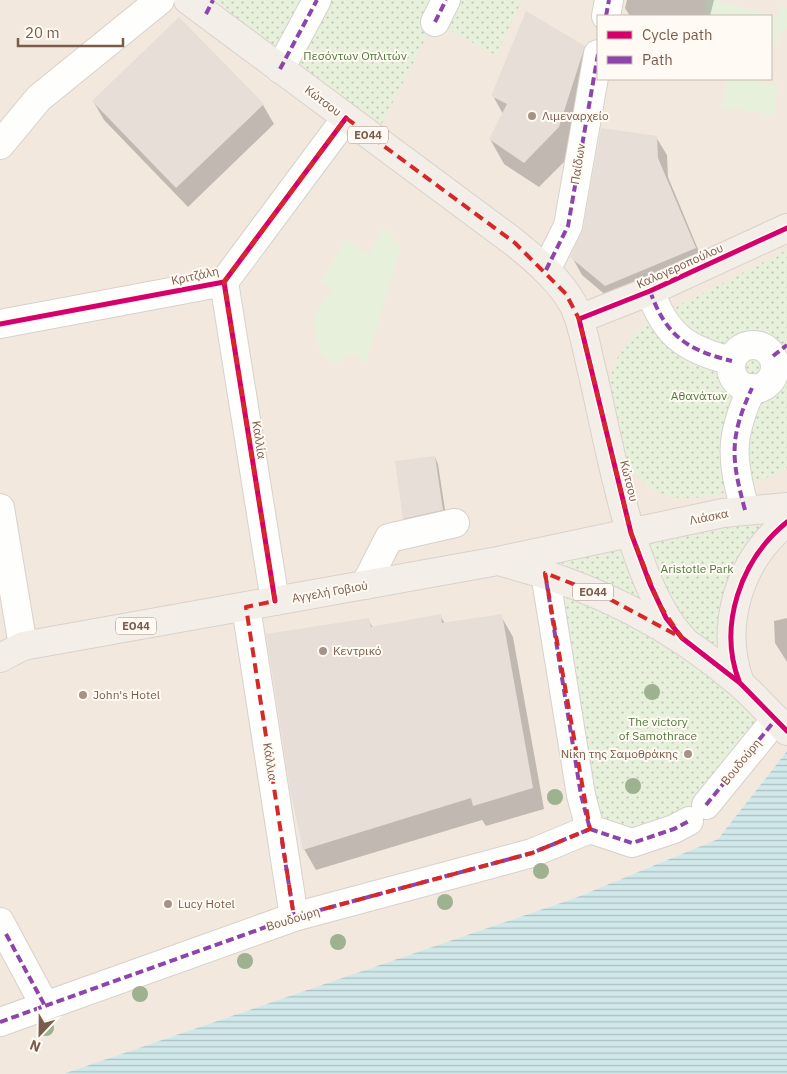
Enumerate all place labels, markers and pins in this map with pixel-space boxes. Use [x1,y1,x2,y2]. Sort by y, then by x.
place label: Λιμεναρχείο [542,108,609,123]
marker: Λιμεναρχείο [526,110,538,122]
place label: Κεντρικό [333,643,382,658]
marker: Κεντρικό [317,645,329,657]
place label: John's Hotel [93,687,160,702]
marker: John's Hotel [77,689,89,701]
place label: Νίκη της Σαμοθράκης [561,746,678,761]
marker: Νίκη της Σαμοθράκης [682,748,694,760]
place label: Lucy Hotel [178,896,235,911]
marker: Lucy Hotel [162,898,174,910]

